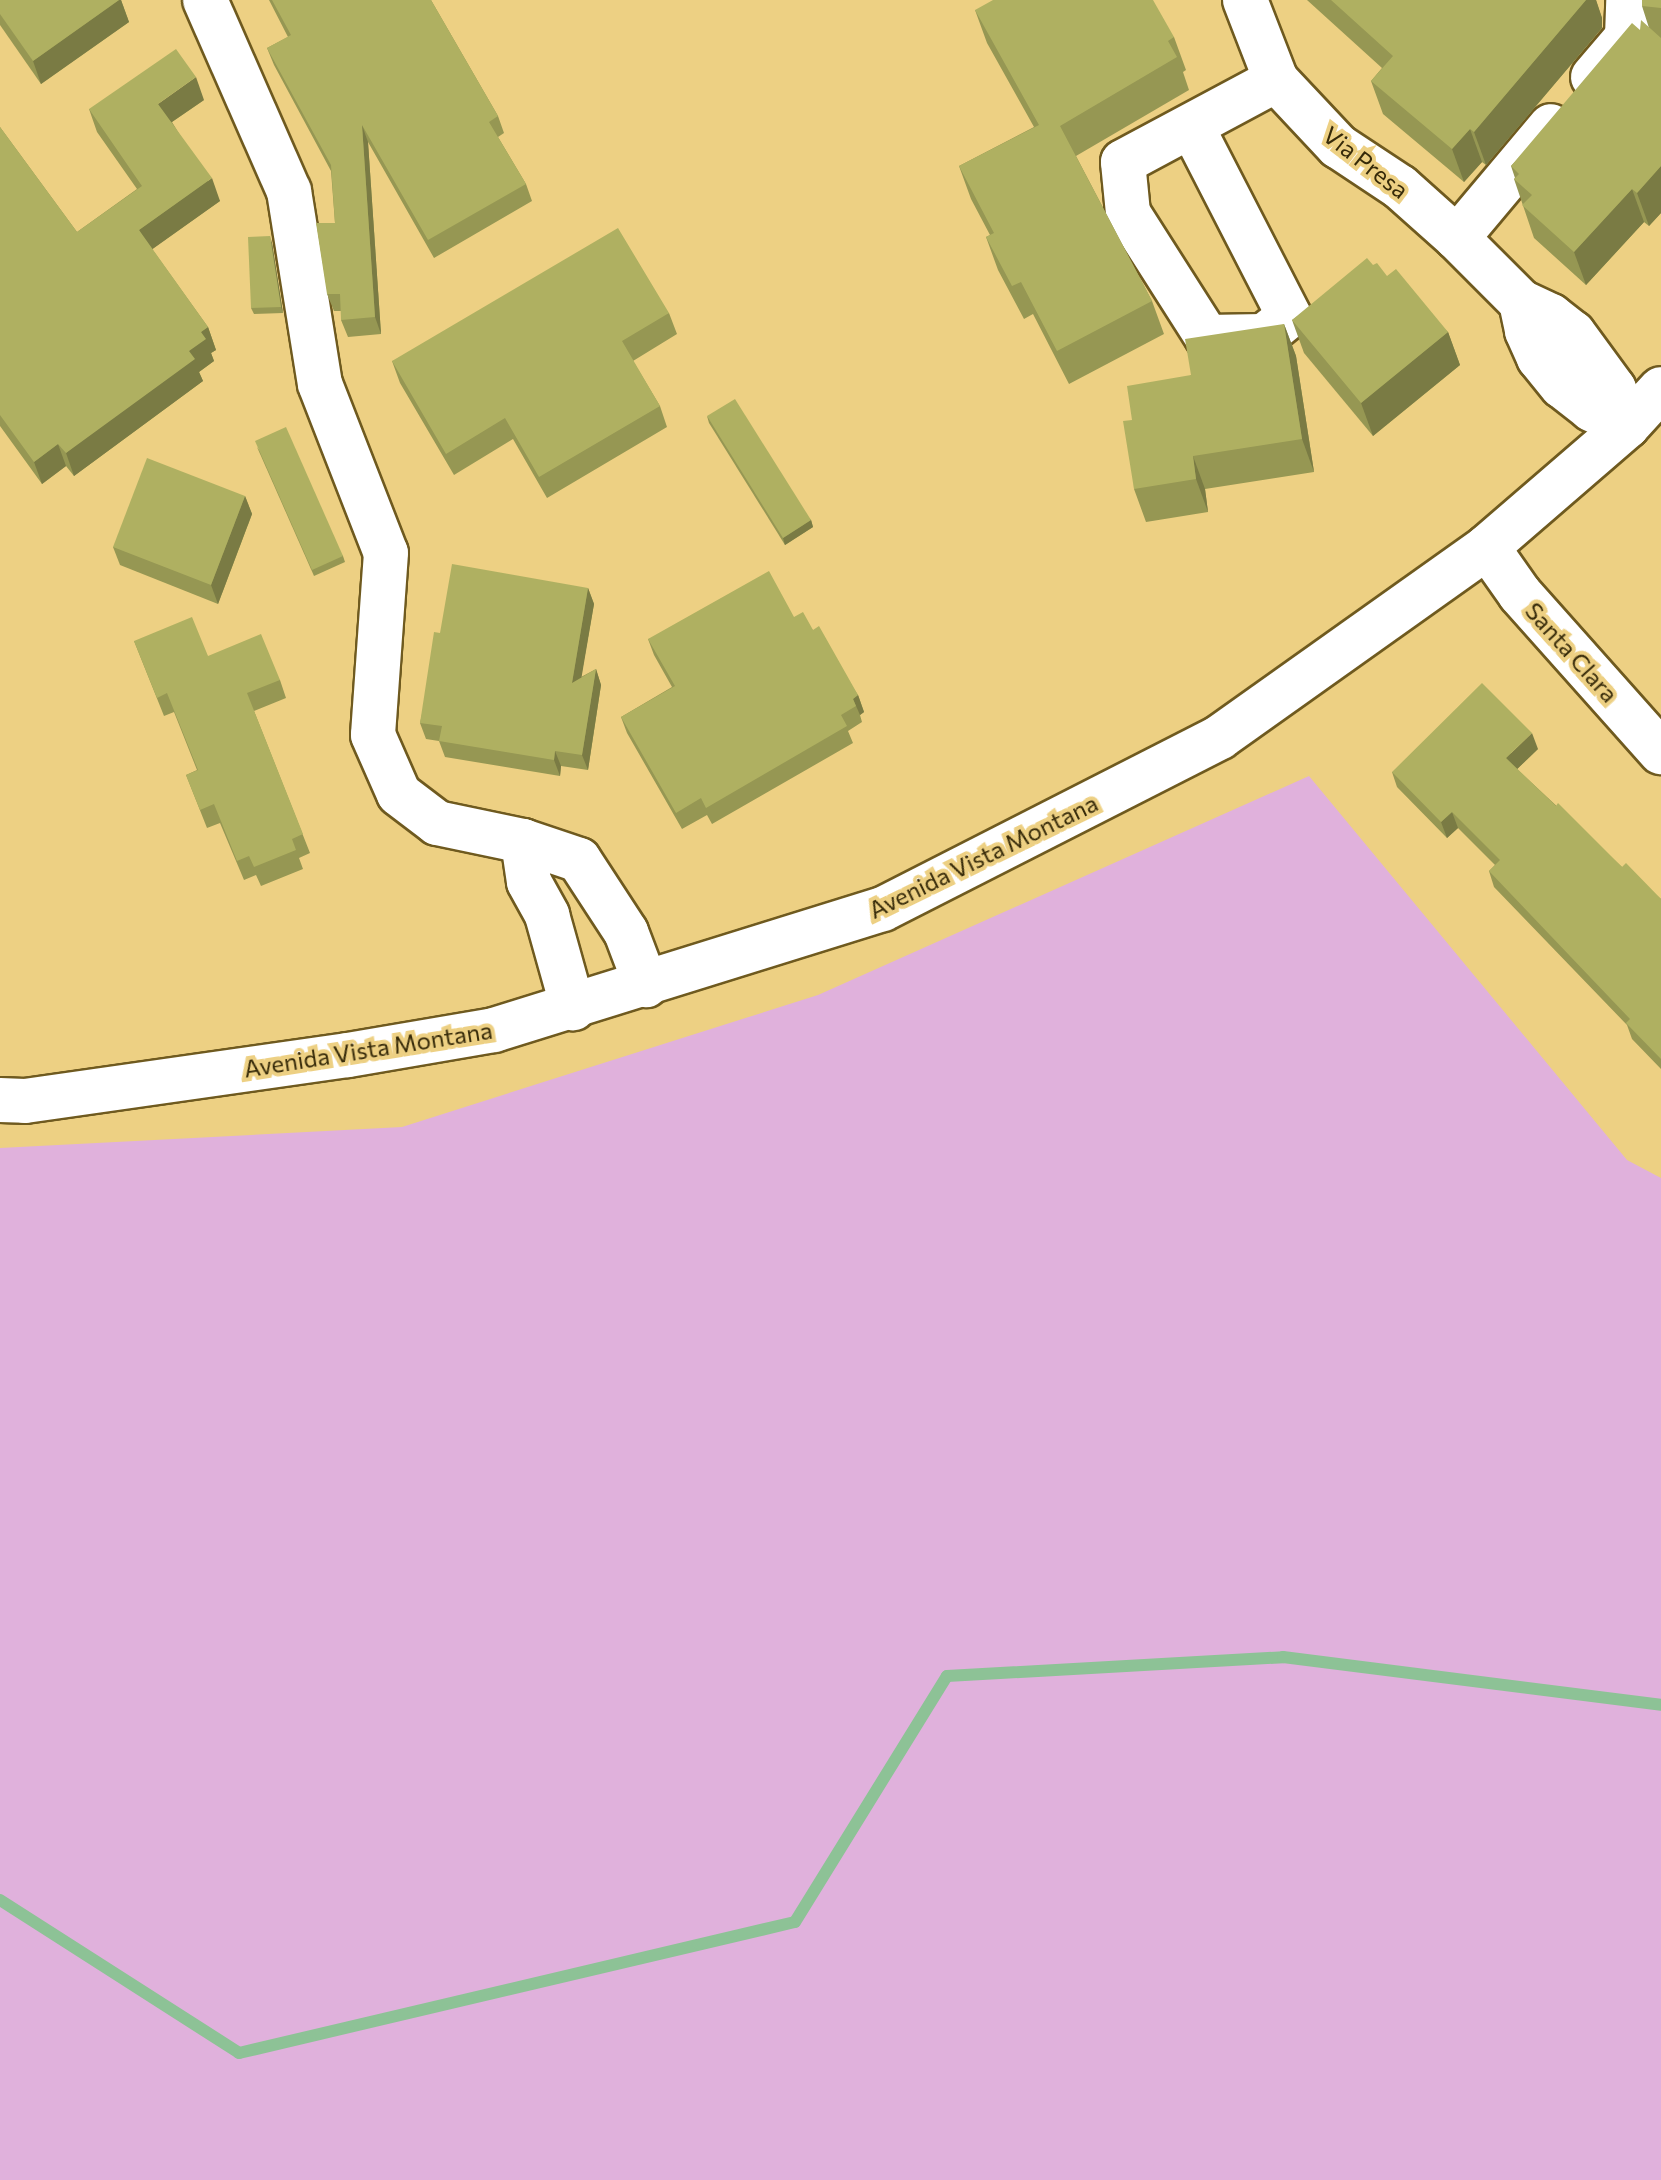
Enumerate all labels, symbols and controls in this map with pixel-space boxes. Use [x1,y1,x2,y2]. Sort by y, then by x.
street label: Via Presa [1318,120,1414,204]
street label: Santa Clara [1520,596,1624,708]
street label: Avenida Vista Montana [864,788,1102,924]
street label: Avenida Vista Montana [242,1015,494,1083]

